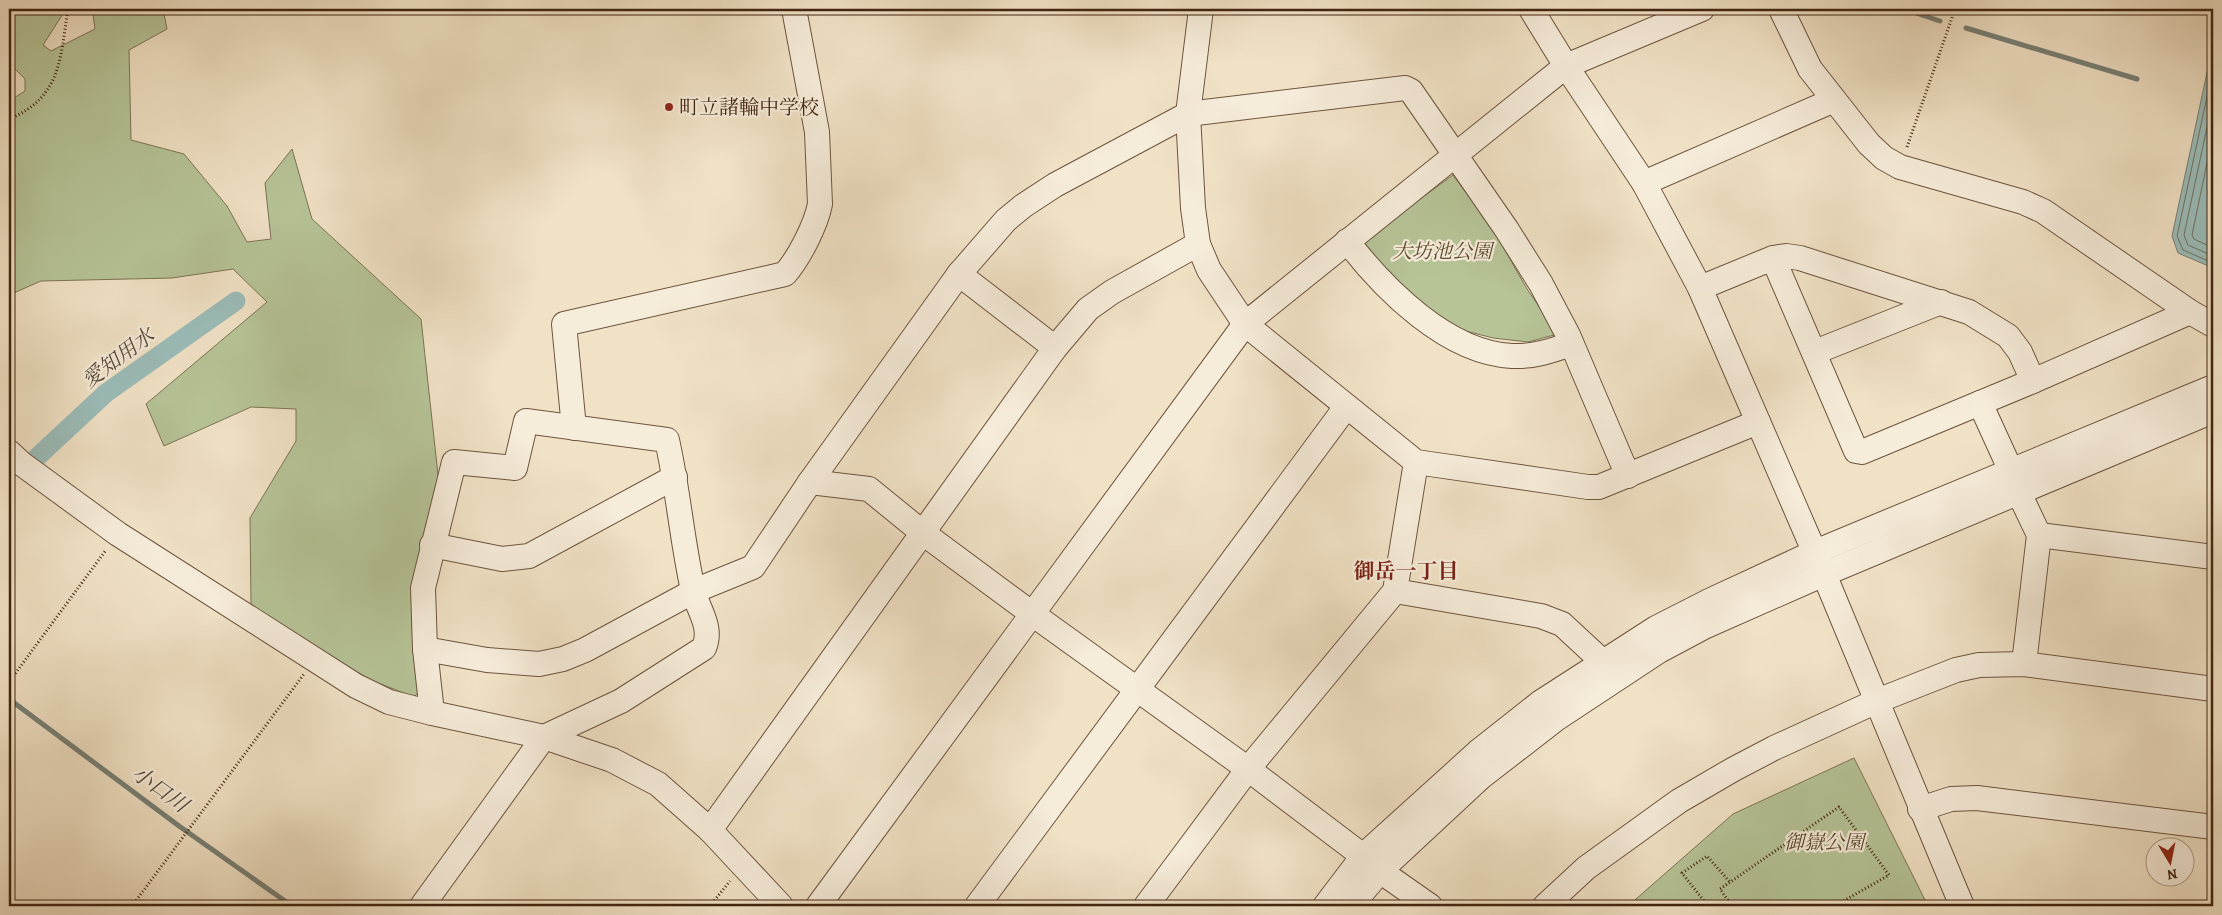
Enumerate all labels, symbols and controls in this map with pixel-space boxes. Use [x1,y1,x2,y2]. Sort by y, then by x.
place label: 町立諸輪中学校 [679,94,819,121]
marker: 町立諸輪中学校 [663,101,675,113]
park label: 大坊池公園 [1392,238,1495,265]
water label: 愛知用水 [76,320,162,394]
district label: 御岳一丁目 [1354,557,1459,585]
water label: 小口川 [126,759,195,820]
park label: 御嶽公園 [1784,829,1867,856]
north arrow [2144,838,2194,888]
text: N [2165,864,2179,885]

